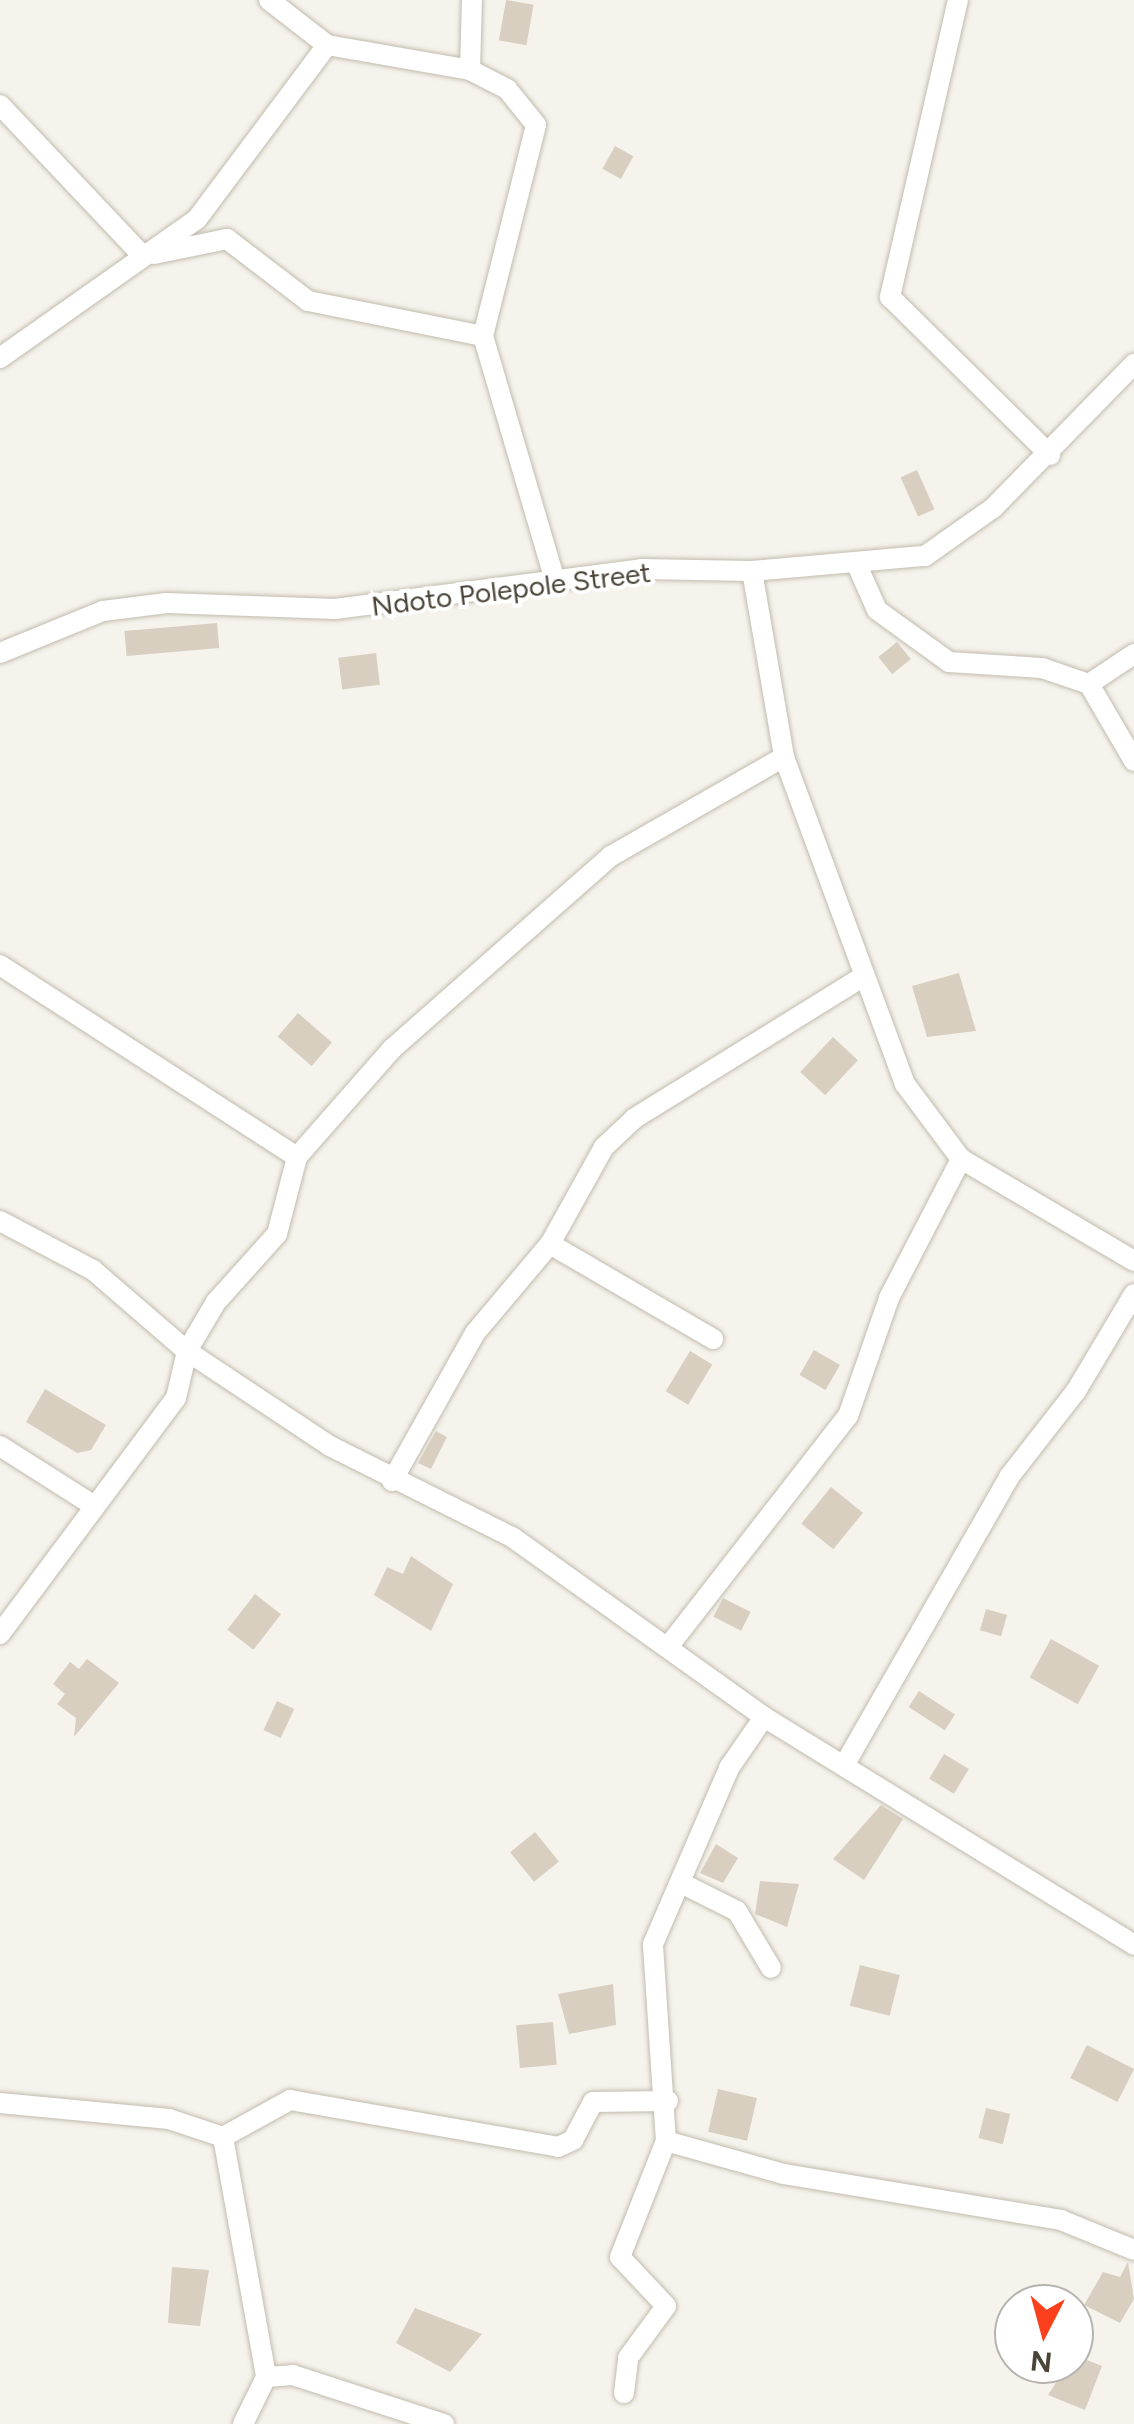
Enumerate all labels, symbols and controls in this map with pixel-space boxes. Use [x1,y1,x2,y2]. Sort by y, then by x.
street label: Ndoto Polepole Street [369,555,653,623]
north arrow [994,2284,1094,2384]
text: N [1029,2344,1054,2380]

